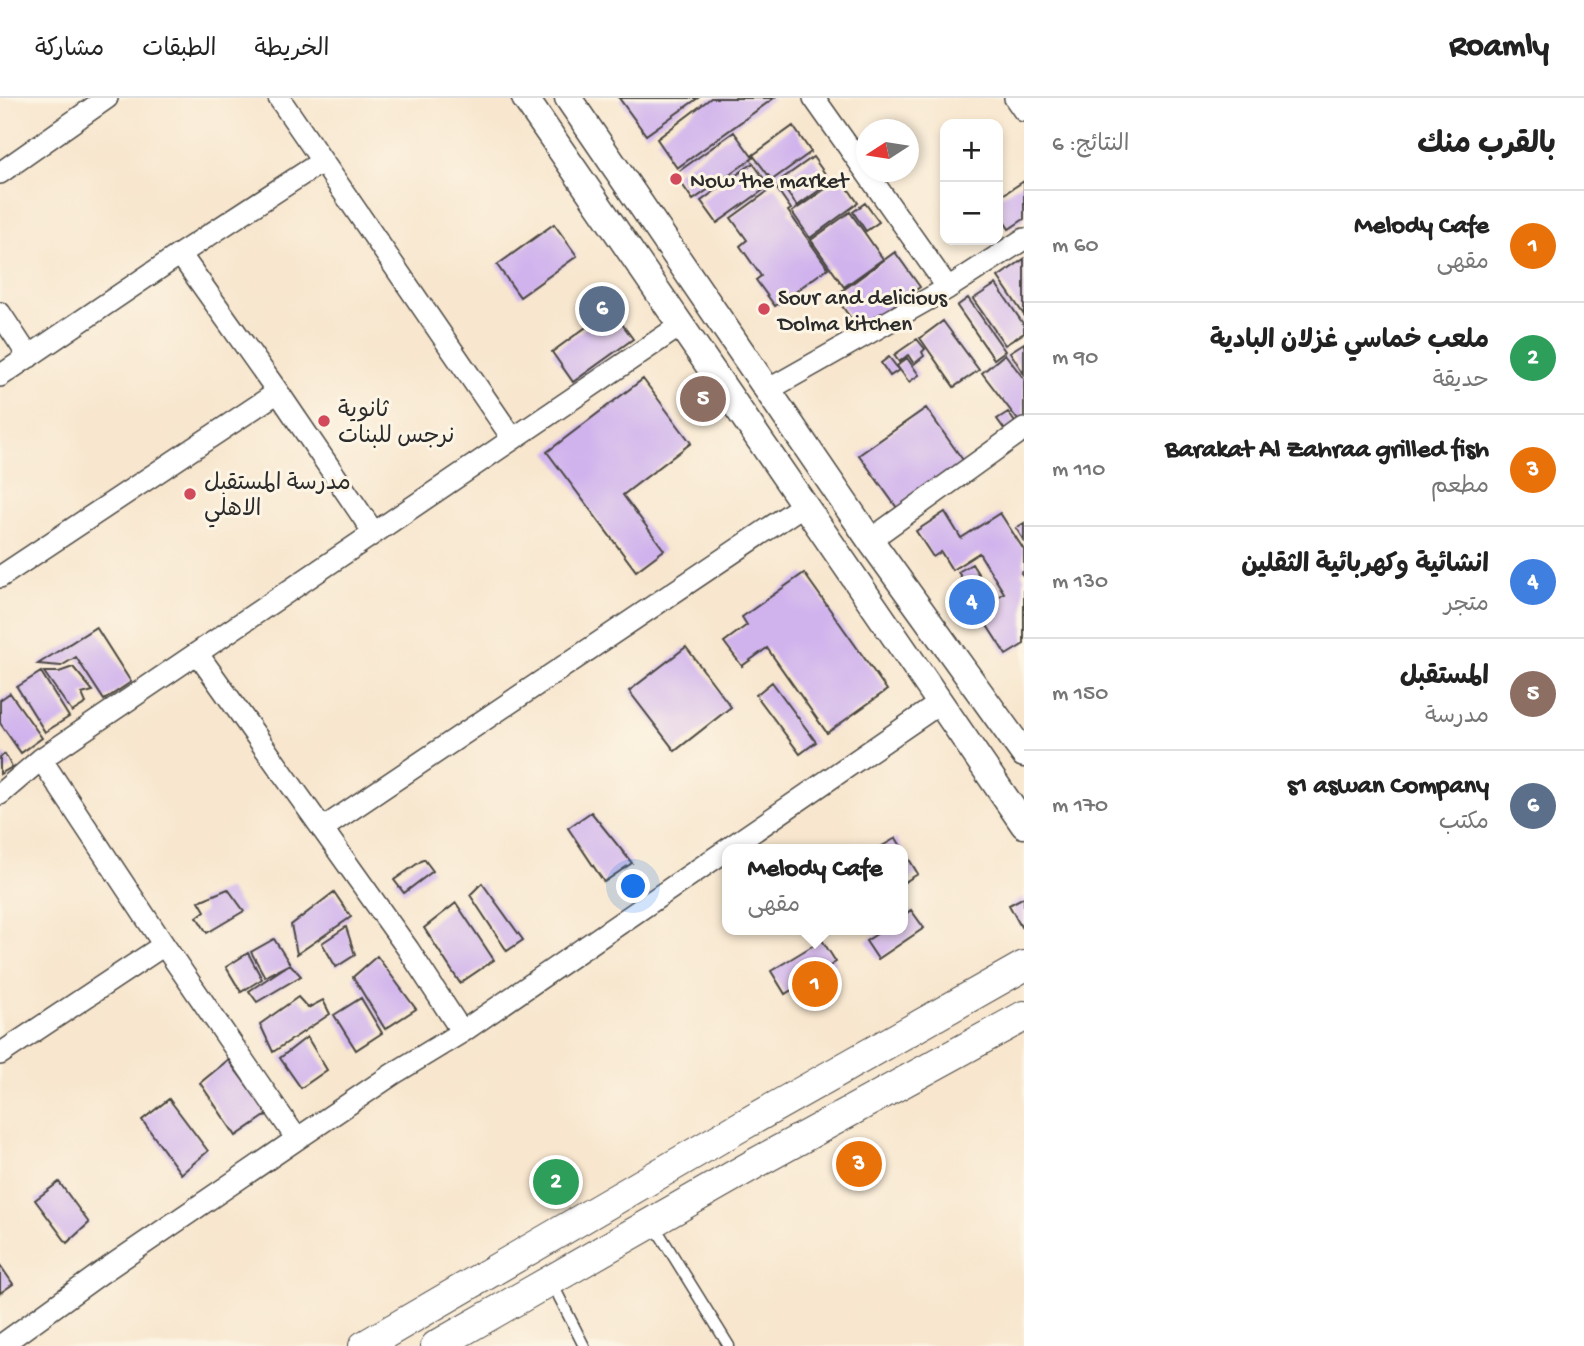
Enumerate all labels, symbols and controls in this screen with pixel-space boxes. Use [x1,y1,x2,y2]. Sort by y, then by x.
text: Roamly [1449,29,1549,67]
text: مشاركة [35,36,104,65]
text: الطبقات [142,36,217,65]
text: الخريطة [255,36,329,65]
north arrow [856,119,919,182]
map controls [940,119,1003,245]
button: + [940,119,1003,182]
text: بالقرب منك [1417,129,1556,164]
text: النتائج: 6 [1052,132,1129,159]
place label: Now the market [690,169,850,196]
marker: Now the market [668,171,684,187]
button: − [940,182,1003,245]
text: Melody Cafe [1354,212,1489,243]
text: 60 m [1052,233,1099,260]
text: 1 [1528,233,1538,260]
text: مقهى [1436,250,1489,277]
pin: 6 [579,283,625,335]
place label: Sour and delicious Dolma kitchen [776,286,948,339]
marker: Sour and delicious Dolma kitchen [756,301,772,317]
text: ملعب خماسي غزلان البادية [1210,327,1489,358]
text: 90 m [1052,345,1098,372]
text: 2 [1527,345,1539,372]
text: حديقة [1433,368,1489,395]
pin: 5 [680,373,726,425]
place label: ثانوية نرجس للبنات [338,398,454,451]
marker: ثانوية نرجس للبنات [316,413,332,429]
text: Barakat Al Zahraa grilled fish [1165,436,1489,467]
text: 110 m [1052,457,1105,484]
text: 3 [1527,457,1539,484]
place label: مدرسة المستقبل الاهلي [204,471,351,528]
text: مطعم [1431,474,1489,501]
marker: مدرسة المستقبل الاهلي [182,486,198,502]
text: انشائية وكهربائية الثقلين [1241,551,1489,582]
text: 130 m [1052,569,1108,596]
text: 4 [1528,569,1538,596]
pin: 4 [949,576,995,628]
text: متجر [1444,592,1489,619]
text: المستقبل [1400,663,1489,694]
text: 150 m [1052,681,1108,708]
text: 5 [1527,681,1539,708]
text: مدرسة [1425,704,1489,731]
text: s1 aswan Company [1287,772,1489,803]
text: 170 m [1052,793,1108,820]
text: 6 [1527,793,1539,820]
text: مكتب [1439,810,1489,837]
popup [722,844,908,935]
text: Melody Cafe [748,855,882,886]
your location [616,869,650,903]
text: مقهى [748,893,800,920]
pin: 1 [792,958,838,1010]
pin: 3 [836,1138,882,1190]
pin: 2 [533,1156,579,1208]

